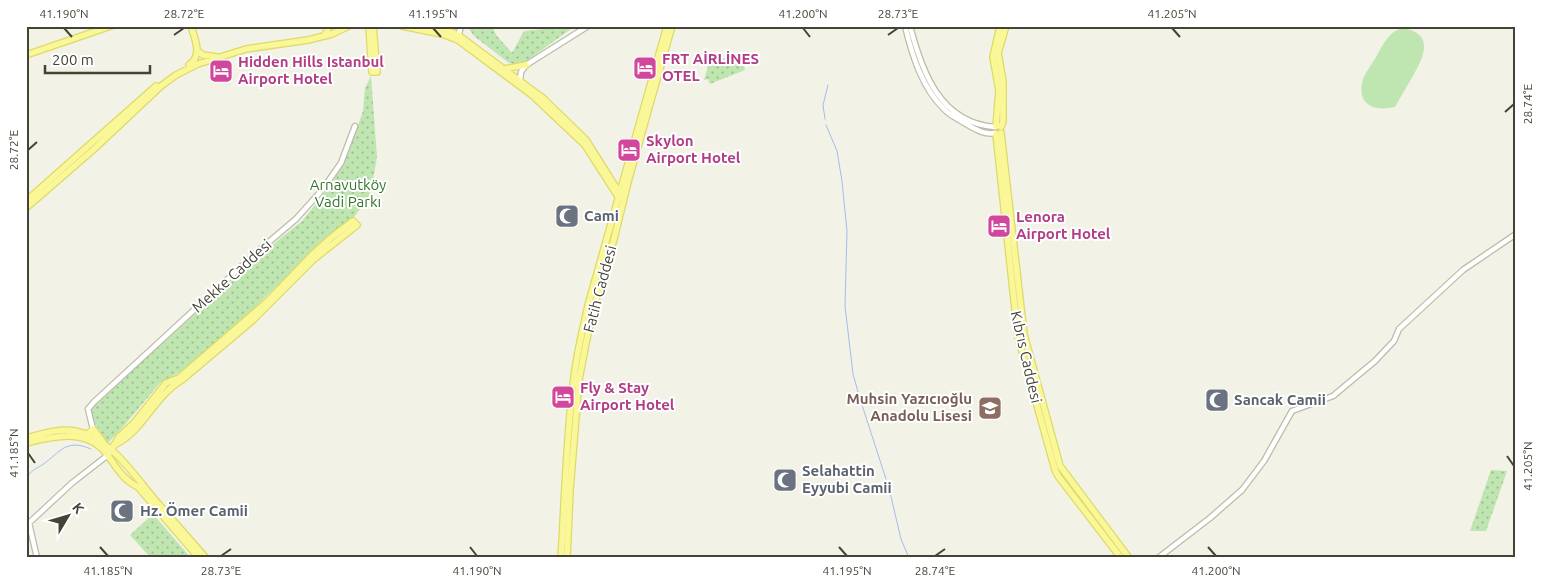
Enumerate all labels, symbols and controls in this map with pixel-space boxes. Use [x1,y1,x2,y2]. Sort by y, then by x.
text: 41.190°N [39,7,89,20]
text: 28.72°E [164,7,205,20]
text: 41.195°N [408,7,458,20]
text: 41.200°N [778,7,828,20]
text: 28.73°E [878,7,919,20]
text: 41.205°N [1147,7,1197,20]
scale bar [45,42,150,74]
place label: FRT AİRLİNES OTEL [662,50,759,84]
text: 200 m [52,51,94,68]
place label: Hidden Hills Istanbul Airport Hotel [238,53,384,87]
hotel icon: FRT AİRLİNES OTEL [632,55,658,81]
hotel icon: Hidden Hills Istanbul Airport Hotel [208,58,234,84]
text: 28.74°E [1521,83,1534,124]
text: 28.72°E [7,129,20,170]
place label: Skylon Airport Hotel [646,132,741,166]
hotel icon: Skylon Airport Hotel [616,137,642,163]
park label: Arnavutköy Vadi Parkı [310,176,386,210]
mosque icon: Cami [554,203,580,229]
place label: Cami [584,207,619,224]
place label: Lenora Airport Hotel [1016,208,1111,242]
hotel icon: Lenora Airport Hotel [986,213,1012,239]
street label: Mekke Caddesi [189,236,275,316]
street label: Fatih Caddesi [580,243,619,334]
street label: Kıbrıs Caddesi [1008,309,1045,405]
place label: Fly & Stay Airport Hotel [580,379,675,413]
hotel icon: Fly & Stay Airport Hotel [550,384,576,410]
mosque icon: Sancak Camii [1204,387,1230,413]
place label: Muhsin Yazıcıoğlu Anadolu Lisesi [846,390,972,424]
place label: Sancak Camii [1234,391,1326,408]
school or university icon: Muhsin Yazıcıoğlu Anadolu Lisesi [977,395,1003,421]
text: 41.185°N [7,428,20,478]
text: 41.205°N [1521,441,1534,491]
place label: Selahattin Eyyubi Camii [802,462,892,496]
mosque icon: Selahattin Eyyubi Camii [772,467,798,493]
north arrow [42,492,92,542]
mosque icon: Hz. Ömer Camii [109,498,135,524]
text: K [69,499,88,517]
place label: Hz. Ömer Camii [140,502,248,519]
text: 41.185°N [83,564,133,577]
text: 28.73°E [201,564,242,577]
text: 41.190°N [452,564,502,577]
text: 41.195°N [822,564,872,577]
text: 28.74°E [915,564,956,577]
text: 41.200°N [1191,564,1241,577]

